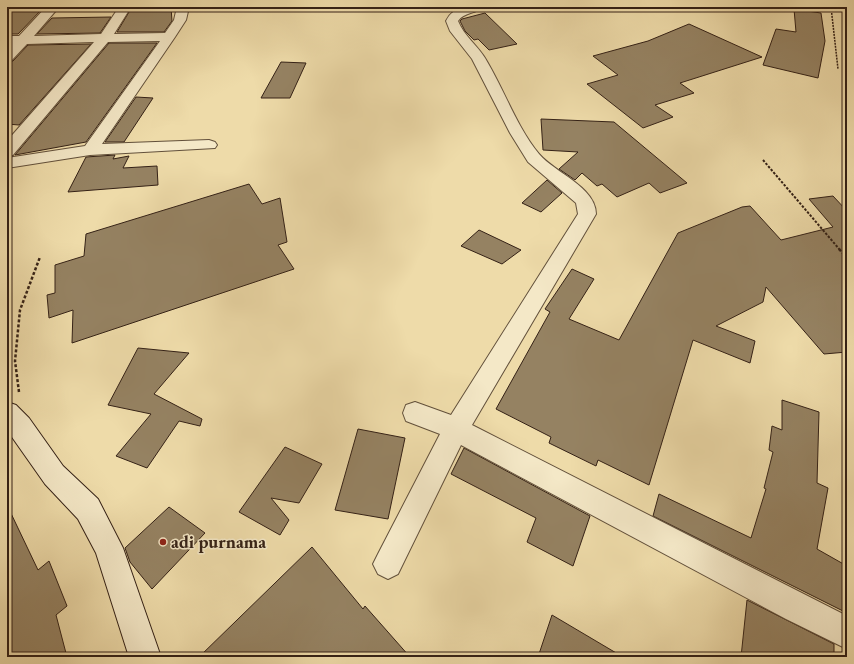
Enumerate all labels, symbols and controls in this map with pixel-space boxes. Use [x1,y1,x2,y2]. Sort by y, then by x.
place label: adi purnama [171,530,266,553]
marker: adi purnama [158,537,168,547]

